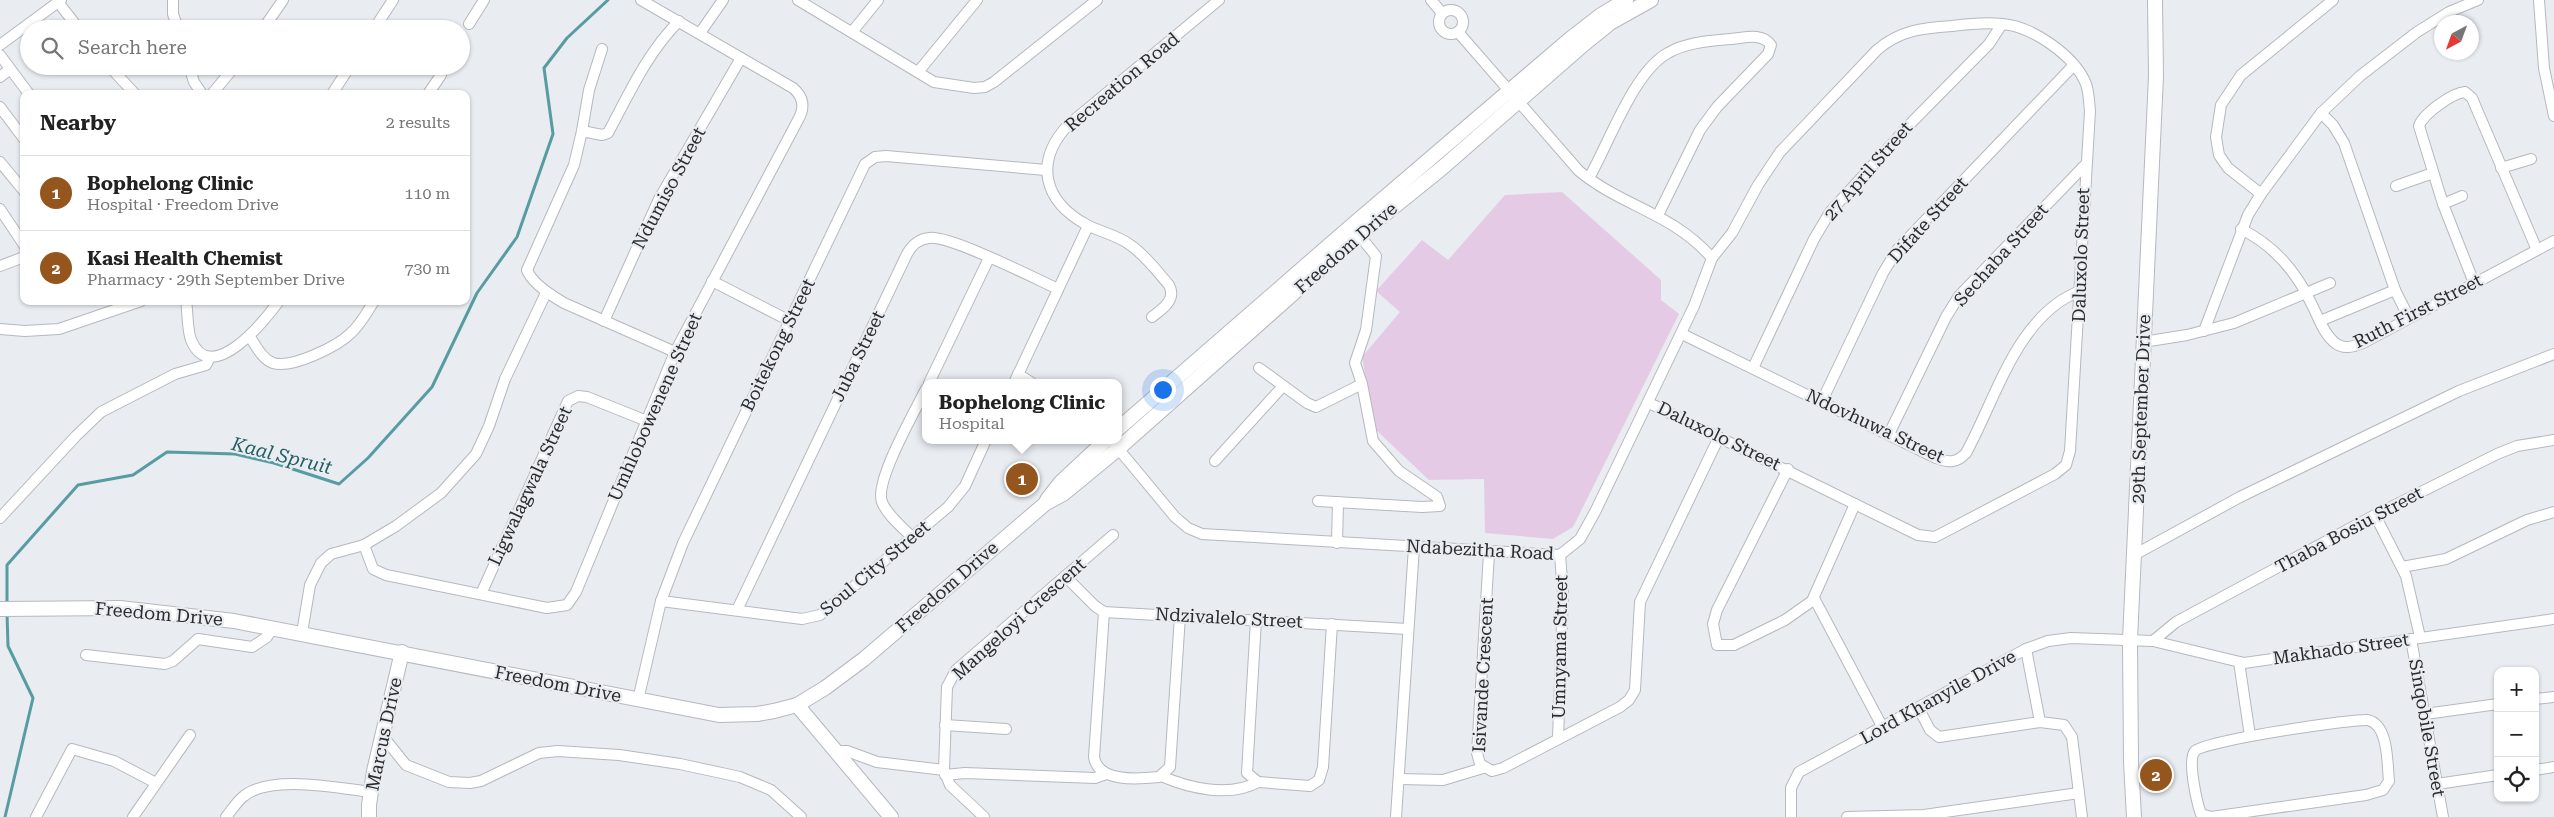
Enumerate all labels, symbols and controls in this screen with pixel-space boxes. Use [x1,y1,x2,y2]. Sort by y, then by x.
north arrow [2434,15,2479,60]
search box [20,20,470,75]
street label: Recreation Road [1060,27,1183,136]
icon: search [38,34,66,62]
text: Search here [78,36,187,59]
text: Nearby [40,111,116,135]
text: 2 results [386,113,450,132]
street label: 27 April Street [1819,117,1916,224]
street label: Ndumiso Street [628,123,710,252]
text: Bophelong Clinic [87,172,253,195]
street label: Difate Street [1883,172,1972,267]
text: 1 [52,184,60,203]
text: 110 m [404,184,450,203]
street label: Daluxolo Street [2068,187,2093,323]
text: Hospital · Freedom Drive [87,195,279,214]
street label: Freedom Drive [1290,198,1401,298]
street label: Sechaba Street [1949,199,2052,310]
text: Kasi Health Chemist [87,247,283,270]
text: 2 [52,259,60,278]
text: 730 m [404,259,450,278]
street label: Ruth First Street [2350,269,2486,352]
text: Pharmacy · 29th September Drive [87,270,345,289]
street label: Boitekong Street [736,275,819,415]
street label: Juba Street [827,307,889,405]
street label: Umhlobowenene Street [603,309,706,504]
street label: 29th September Drive [2127,314,2154,504]
your location [1150,377,1176,403]
popup [922,379,1122,444]
street label: Ndovhuwa Street [1803,384,1948,467]
text: Bophelong Clinic [939,391,1105,414]
street label: Daluxolo Street [1654,397,1785,475]
street label: Ligwalagwala Street [483,403,576,569]
text: Hospital [939,414,1004,433]
water label: Kaal Spruit [228,432,334,479]
pin: 1 [1006,460,1038,498]
street label: Thaba Bosiu Street [2271,482,2426,577]
street label: Soul City Street [816,516,934,620]
street label: Ndabezitha Road [1406,535,1555,564]
street label: Freedom Drive [891,537,1002,637]
street label: Mangeloyi Crescent [948,553,1090,684]
street label: Umnyama Street [1548,574,1571,719]
street label: Freedom Drive [94,597,224,630]
street label: Isivande Crescent [1468,597,1497,753]
street label: Ndzivalelo Street [1155,603,1304,632]
street label: Makhado Street [2271,628,2411,668]
street label: Lord Khanyile Drive [1856,645,2019,748]
street label: Sinqobile Street [2405,657,2450,799]
street label: Freedom Drive [493,661,623,706]
map controls [2494,667,2539,802]
button: + [2494,667,2539,712]
street label: Marcus Drive [361,675,406,792]
button: − [2494,712,2539,757]
pin: 2 [2140,756,2172,794]
button: locate [2494,757,2539,802]

